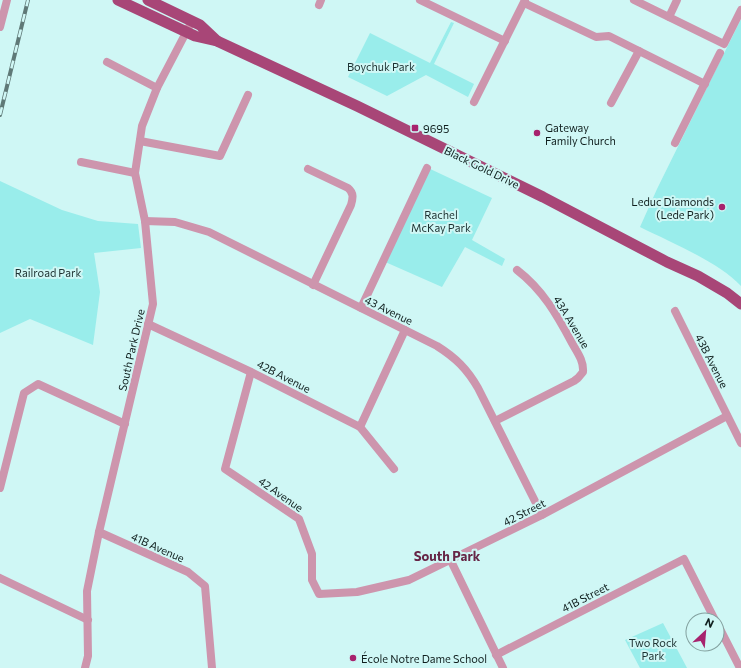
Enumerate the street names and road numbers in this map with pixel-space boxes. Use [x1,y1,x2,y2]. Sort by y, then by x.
street label: Black Gold Drive [442,143,522,191]
street label: 43 Avenue [363,293,415,327]
street label: 43A Avenue [551,293,593,351]
street label: South Park Drive [115,308,147,392]
street label: 43B Avenue [693,332,731,390]
street label: 42B Avenue [255,357,313,395]
street label: 42 Avenue [256,474,306,514]
street label: 42 Street [501,496,548,528]
street label: 41B Avenue [129,529,187,565]
street label: 41B Street [559,579,611,614]

